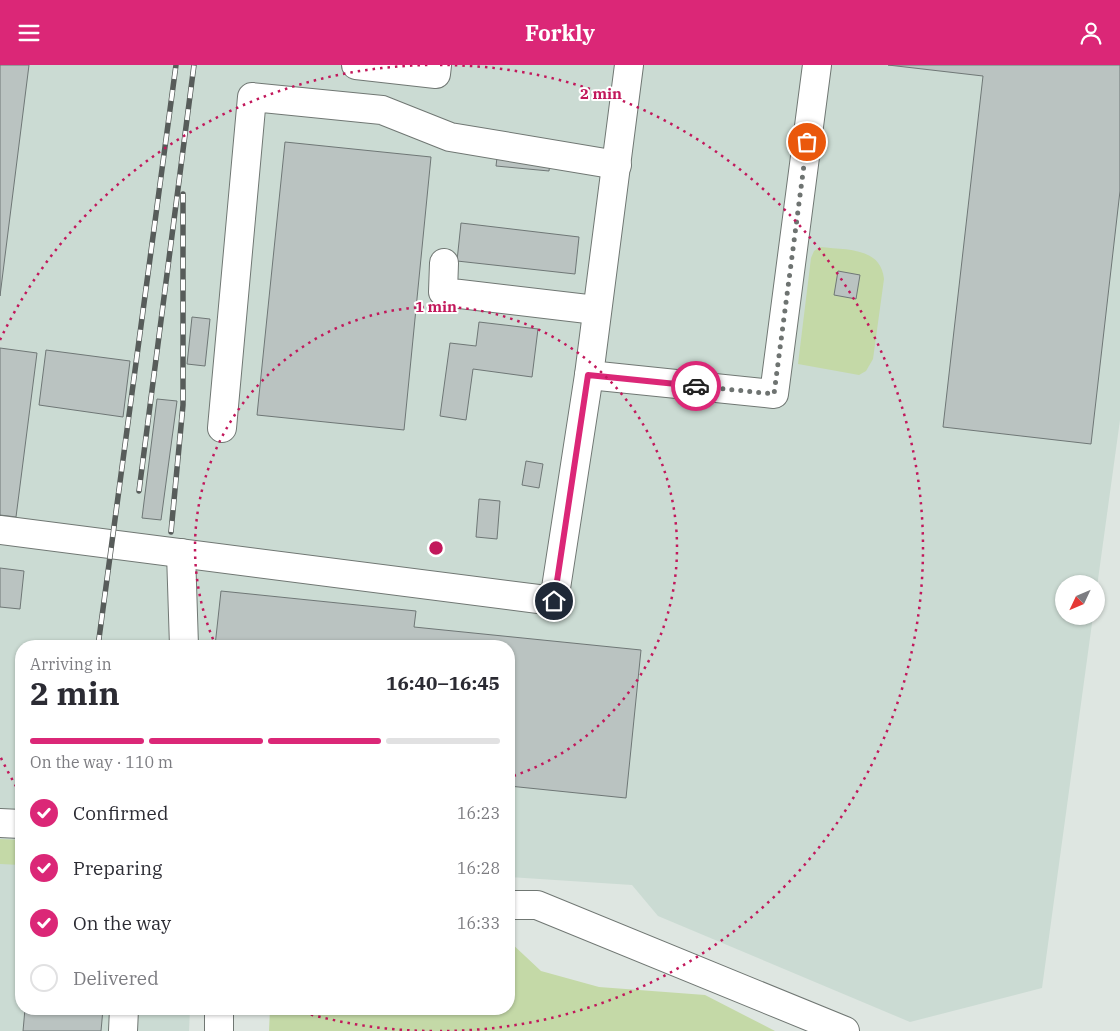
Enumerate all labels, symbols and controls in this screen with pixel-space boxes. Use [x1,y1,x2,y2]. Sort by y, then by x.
text: Forkly [525,18,595,47]
icon: menu [15,19,43,47]
icon: person [1077,19,1105,47]
text: 2 min [580,84,622,103]
pin [786,121,828,163]
icon: bag [793,128,821,156]
text: 1 min [415,297,457,316]
courier [671,361,721,411]
icon: car [682,372,710,400]
centre of rings [427,539,445,557]
north arrow [1055,575,1105,625]
map controls [1055,575,1105,625]
pin [533,580,575,622]
icon: home [540,587,568,615]
text: Arriving in [30,654,112,674]
text: 16:40–16:45 [386,671,500,695]
text: 2 min [30,672,120,714]
text: On the way · 110 m [30,752,173,772]
icon: check [30,799,58,827]
text: Confirmed [73,801,168,825]
text: 16:23 [457,803,500,823]
icon: check [30,854,58,882]
text: Preparing [73,856,162,880]
text: 16:28 [457,858,500,878]
icon: check [30,909,58,937]
text: On the way [73,911,171,935]
text: 16:33 [457,913,500,933]
text: Delivered [73,966,159,990]

